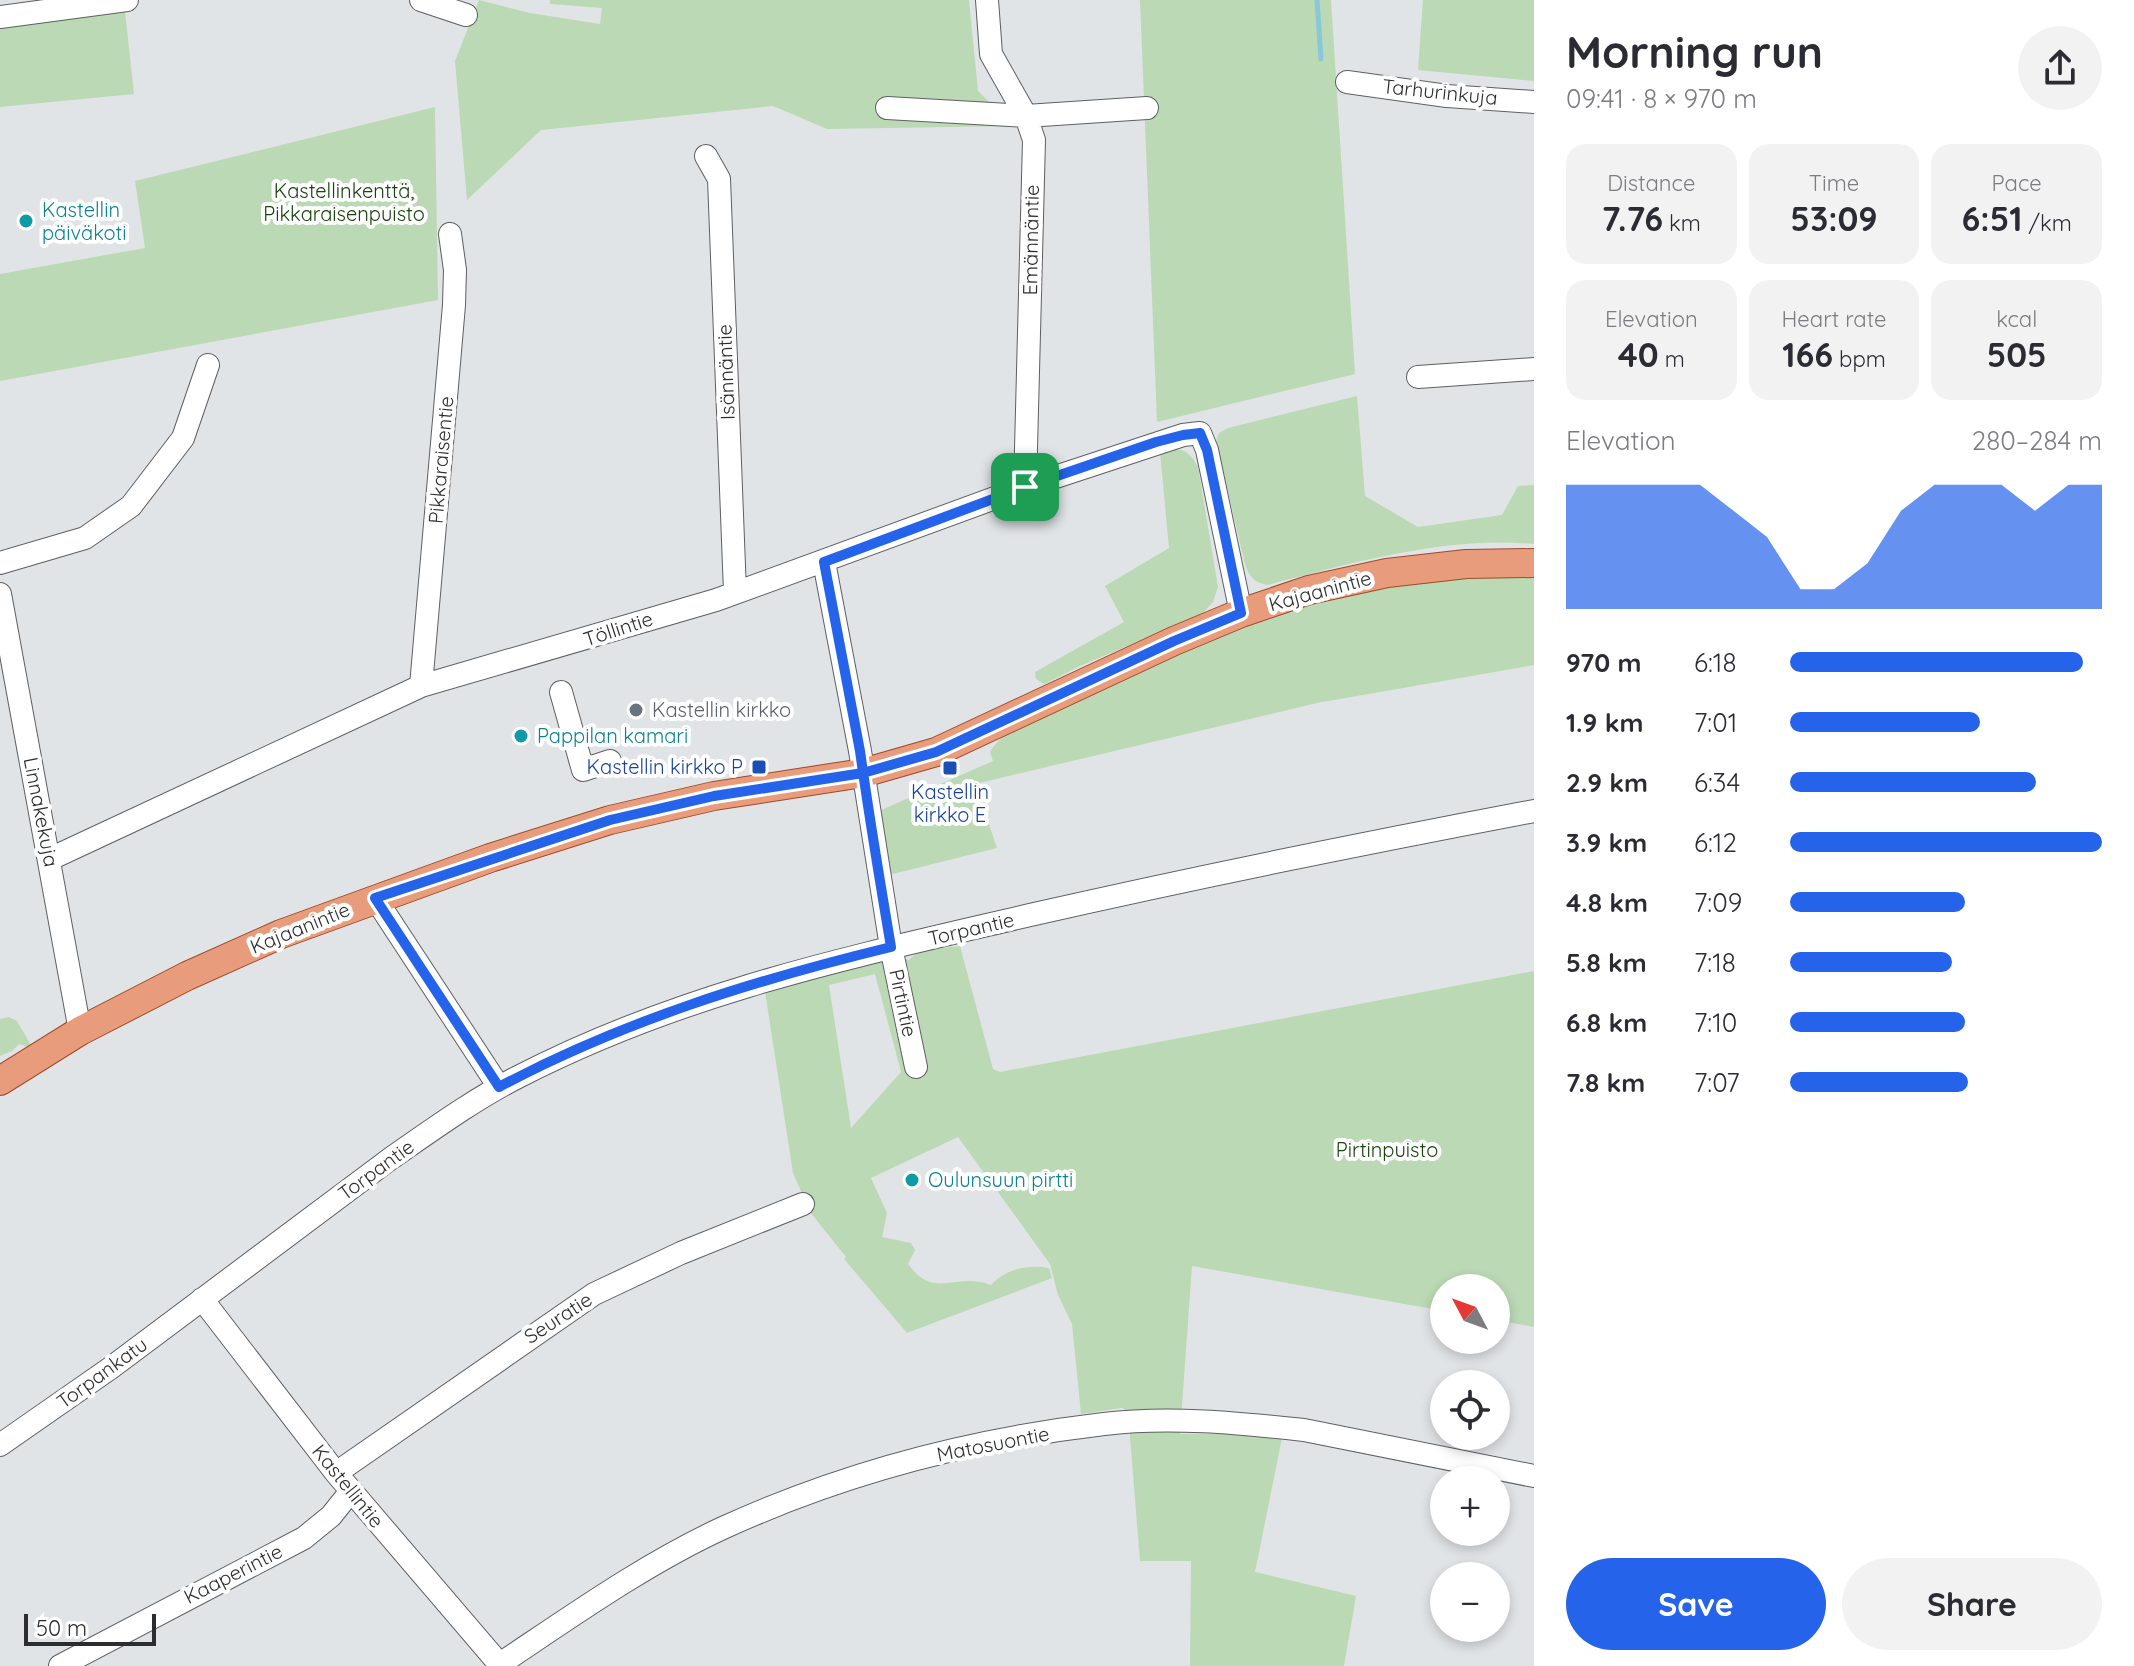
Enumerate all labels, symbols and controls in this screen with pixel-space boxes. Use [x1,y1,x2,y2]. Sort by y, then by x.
text: Morning run [1566,24,1823,79]
button: share [2018,26,2102,110]
street label: Tarhurinkuja [1381,73,1499,110]
text: 09:41 · 8 × 970 m [1566,82,1757,115]
text: Distance [1607,169,1695,197]
text: Time [1809,169,1859,197]
text: Pace [1992,169,2042,197]
park label: Kastellinkenttä, Pikkaraisenpuisto [263,178,425,226]
street label: Emännäntie [1017,184,1044,296]
place label: Kastellin päiväkoti [42,197,127,245]
text: 7.76 [1602,197,1663,240]
text: 53:09 [1790,197,1878,240]
text: 6:51 [1962,197,2022,240]
text: km [1663,209,1701,237]
text: /km [2022,209,2072,237]
marker: Kastellin päiväkoti [17,212,35,230]
text: Elevation [1605,305,1698,333]
text: Heart rate [1782,305,1886,333]
text: kcal [1996,305,2037,333]
street label: Isännäntie [711,324,740,420]
text: 40 [1618,333,1659,376]
text: 166 [1782,333,1833,376]
text: 505 [1987,333,2047,376]
text: m [1659,345,1685,373]
text: bpm [1833,345,1886,373]
street label: Pikkaraisentie [422,395,459,525]
text: Elevation [1566,424,1676,457]
text: 280–284 m [1972,424,2102,457]
pin [991,453,1059,521]
icon: arrive [1003,465,1047,509]
street label: Kajaanintie [1266,565,1374,616]
street label: Töllintie [580,606,656,651]
text: 970 m [1566,646,1641,679]
text: 6:18 [1694,646,1737,679]
place label: Kastellin kirkko [652,697,791,722]
marker: Kastellin kirkko [627,701,645,719]
text: 1.9 km [1566,706,1643,739]
text: 7:01 [1694,706,1737,739]
place label: Pappilan kamari [537,723,688,748]
marker: Pappilan kamari [512,727,530,745]
place label: Kastellin kirkko P [587,754,743,779]
street label: Linnakekuja [19,755,64,869]
marker: Kastellin kirkko P [750,758,768,776]
marker: Kastellin kirkko E [941,759,959,777]
text: 2.9 km [1566,766,1648,799]
text: 6:34 [1694,766,1740,799]
place label: Kastellin kirkko E [911,779,989,827]
text: 3.9 km [1566,826,1647,859]
text: 6:12 [1694,826,1737,859]
text: 4.8 km [1566,886,1648,919]
text: 7:09 [1694,886,1742,919]
street label: Kajaanintie [246,896,353,959]
street label: Torpantie [925,906,1016,951]
text: 5.8 km [1566,946,1647,979]
text: 7:18 [1694,946,1736,979]
street label: Pirtintie [884,967,923,1039]
text: 6.8 km [1566,1006,1647,1039]
text: 7:10 [1694,1006,1737,1039]
text: 7.8 km [1566,1066,1645,1099]
text: 7:07 [1694,1066,1740,1099]
street label: Torpantie [333,1134,418,1205]
park label: Pirtinpuisto [1336,1137,1438,1162]
place label: Oulunsuun pirtti [928,1167,1073,1192]
marker: Oulunsuun pirtti [903,1171,921,1189]
north arrow [1430,1274,1510,1354]
map controls [1430,1274,1510,1642]
street label: Seuratie [519,1286,596,1349]
street label: Torpankatu [51,1331,152,1414]
button: locate [1430,1370,1510,1450]
street label: Matosuontie [934,1420,1051,1467]
street label: Kastellintie [307,1439,390,1533]
button: + [1430,1466,1510,1546]
street label: Kaaperintie [179,1538,286,1609]
button: Save [1566,1558,1826,1650]
button: Share [1842,1558,2102,1650]
button: − [1430,1562,1510,1642]
scale bar [24,1610,156,1646]
text: 50 m [36,1614,87,1642]

